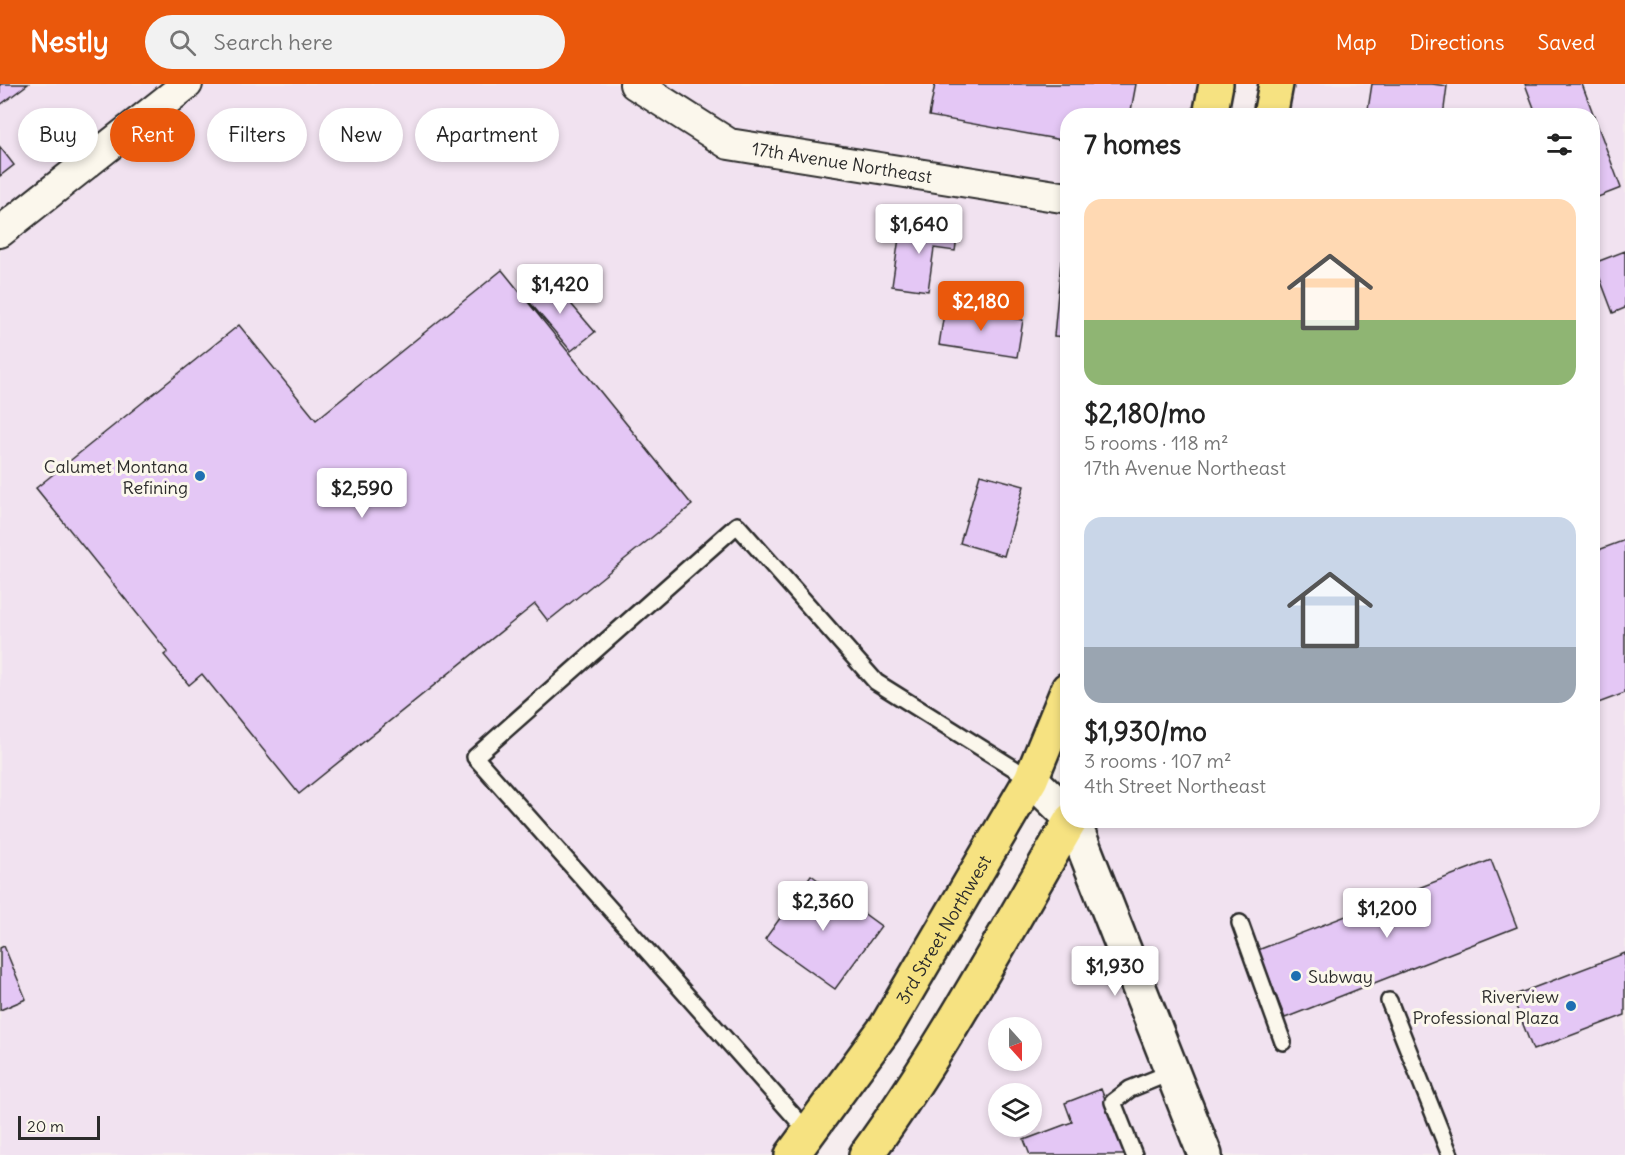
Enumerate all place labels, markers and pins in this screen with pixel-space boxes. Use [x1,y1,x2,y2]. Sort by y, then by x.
pin: $1,640 [870,204,968,255]
pin: $1,420 [511,264,609,315]
pin: $2,180 [932,281,1030,332]
place label: Calumet Montana Refining [44,455,188,499]
pin: $2,590 [313,468,411,519]
marker: Calumet Montana Refining [193,469,207,483]
pin: $2,360 [774,881,872,932]
pin: $1,200 [1338,888,1436,939]
pin: $1,930 [1066,946,1164,997]
place label: Subway [1308,965,1373,988]
marker: Subway [1289,969,1303,983]
place label: Riverview Professional Plaza [1412,985,1559,1029]
marker: Riverview Professional Plaza [1564,999,1578,1013]

